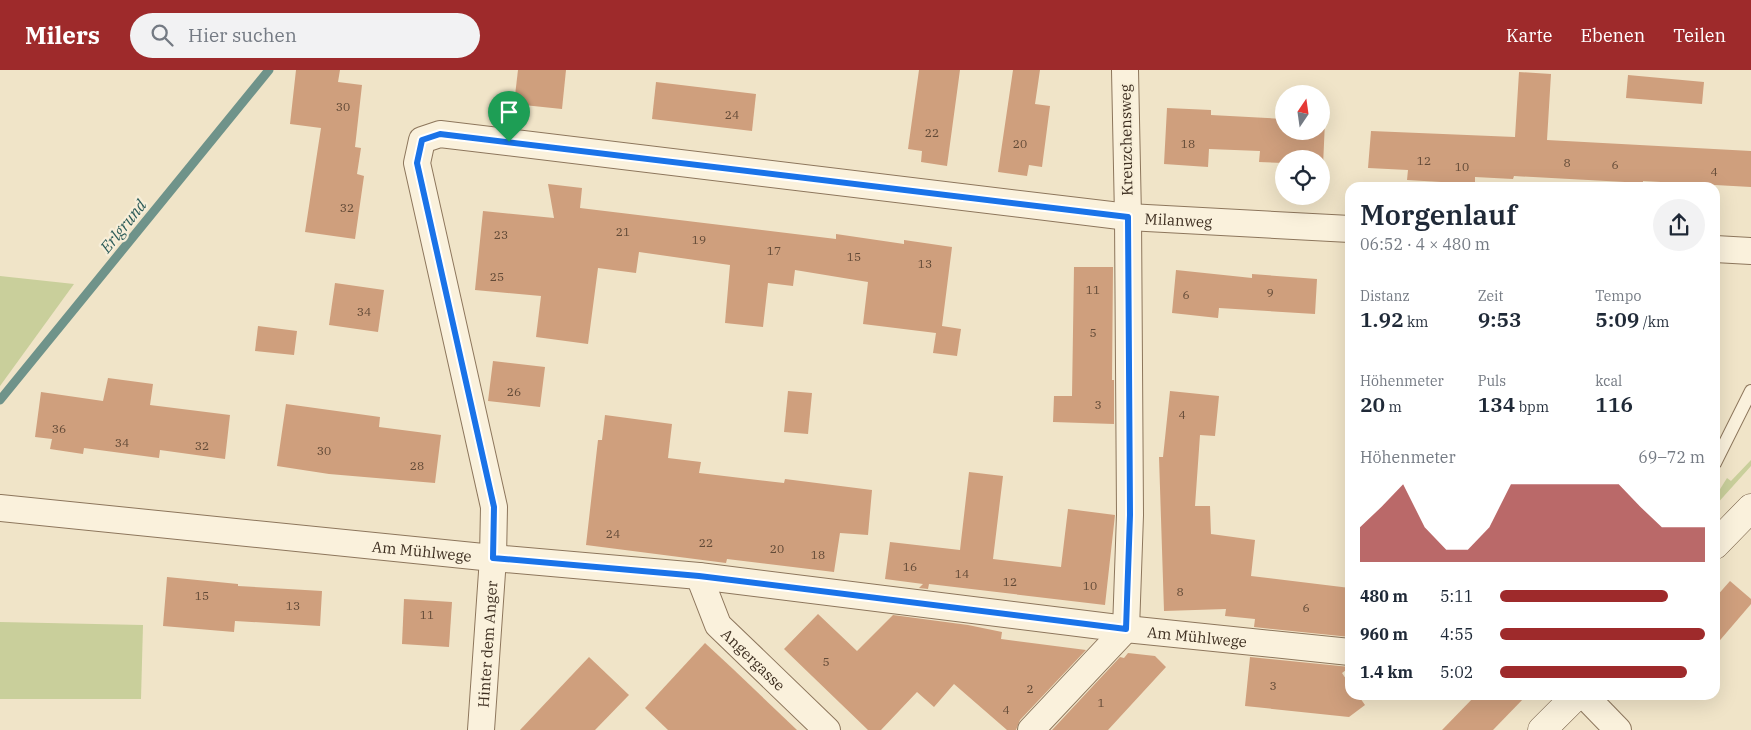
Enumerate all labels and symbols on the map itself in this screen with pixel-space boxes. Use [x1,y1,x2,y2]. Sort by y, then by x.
street label: Kreuzchensweg [1116,84,1136,196]
north arrow [1275,85,1330,140]
pin [488,91,530,142]
house number: 30 [336,99,350,114]
house number: 24 [725,107,739,122]
house number: 22 [925,125,939,140]
house number: 20 [1013,136,1027,151]
house number: 18 [1181,136,1195,151]
house number: 12 [1417,153,1431,168]
house number: 8 [1563,155,1571,170]
house number: 6 [1611,157,1619,172]
house number: 10 [1455,159,1469,174]
house number: 4 [1710,164,1718,179]
water label: Erlgrund [95,195,151,257]
house number: 32 [340,200,354,215]
street label: Milanweg [1144,208,1213,231]
house number: 21 [616,224,630,239]
house number: 23 [494,227,508,242]
house number: 19 [692,232,706,247]
house number: 17 [767,243,781,258]
house number: 15 [847,249,861,264]
house number: 13 [918,256,932,271]
house number: 25 [490,269,504,284]
house number: 11 [1086,282,1100,297]
house number: 9 [1266,285,1274,300]
house number: 6 [1182,287,1190,302]
house number: 34 [357,304,371,319]
house number: 5 [1089,325,1097,340]
house number: 26 [507,384,521,399]
house number: 3 [1094,397,1102,412]
house number: 4 [1178,407,1186,422]
house number: 36 [52,421,66,436]
house number: 34 [115,435,129,450]
house number: 32 [195,438,209,453]
house number: 30 [317,443,331,458]
house number: 28 [410,458,424,473]
house number: 24 [606,526,620,541]
house number: 22 [699,535,713,550]
street label: Am Mühlwege [371,536,473,565]
house number: 20 [770,541,784,556]
house number: 18 [811,547,825,562]
house number: 16 [903,559,917,574]
house number: 14 [955,566,969,581]
house number: 12 [1003,574,1017,589]
house number: 10 [1083,578,1097,593]
street label: Hinter dem Anger [473,580,501,708]
house number: 8 [1176,584,1184,599]
house number: 15 [195,588,209,603]
house number: 13 [286,598,300,613]
house number: 6 [1302,600,1310,615]
house number: 11 [420,607,434,622]
street label: Am Mühlwege [1146,622,1248,651]
street label: Angergasse [718,624,790,694]
house number: 5 [822,654,830,669]
house number: 3 [1269,678,1277,693]
house number: 2 [1026,681,1034,696]
house number: 1 [1097,695,1105,710]
house number: 4 [1002,702,1010,717]

